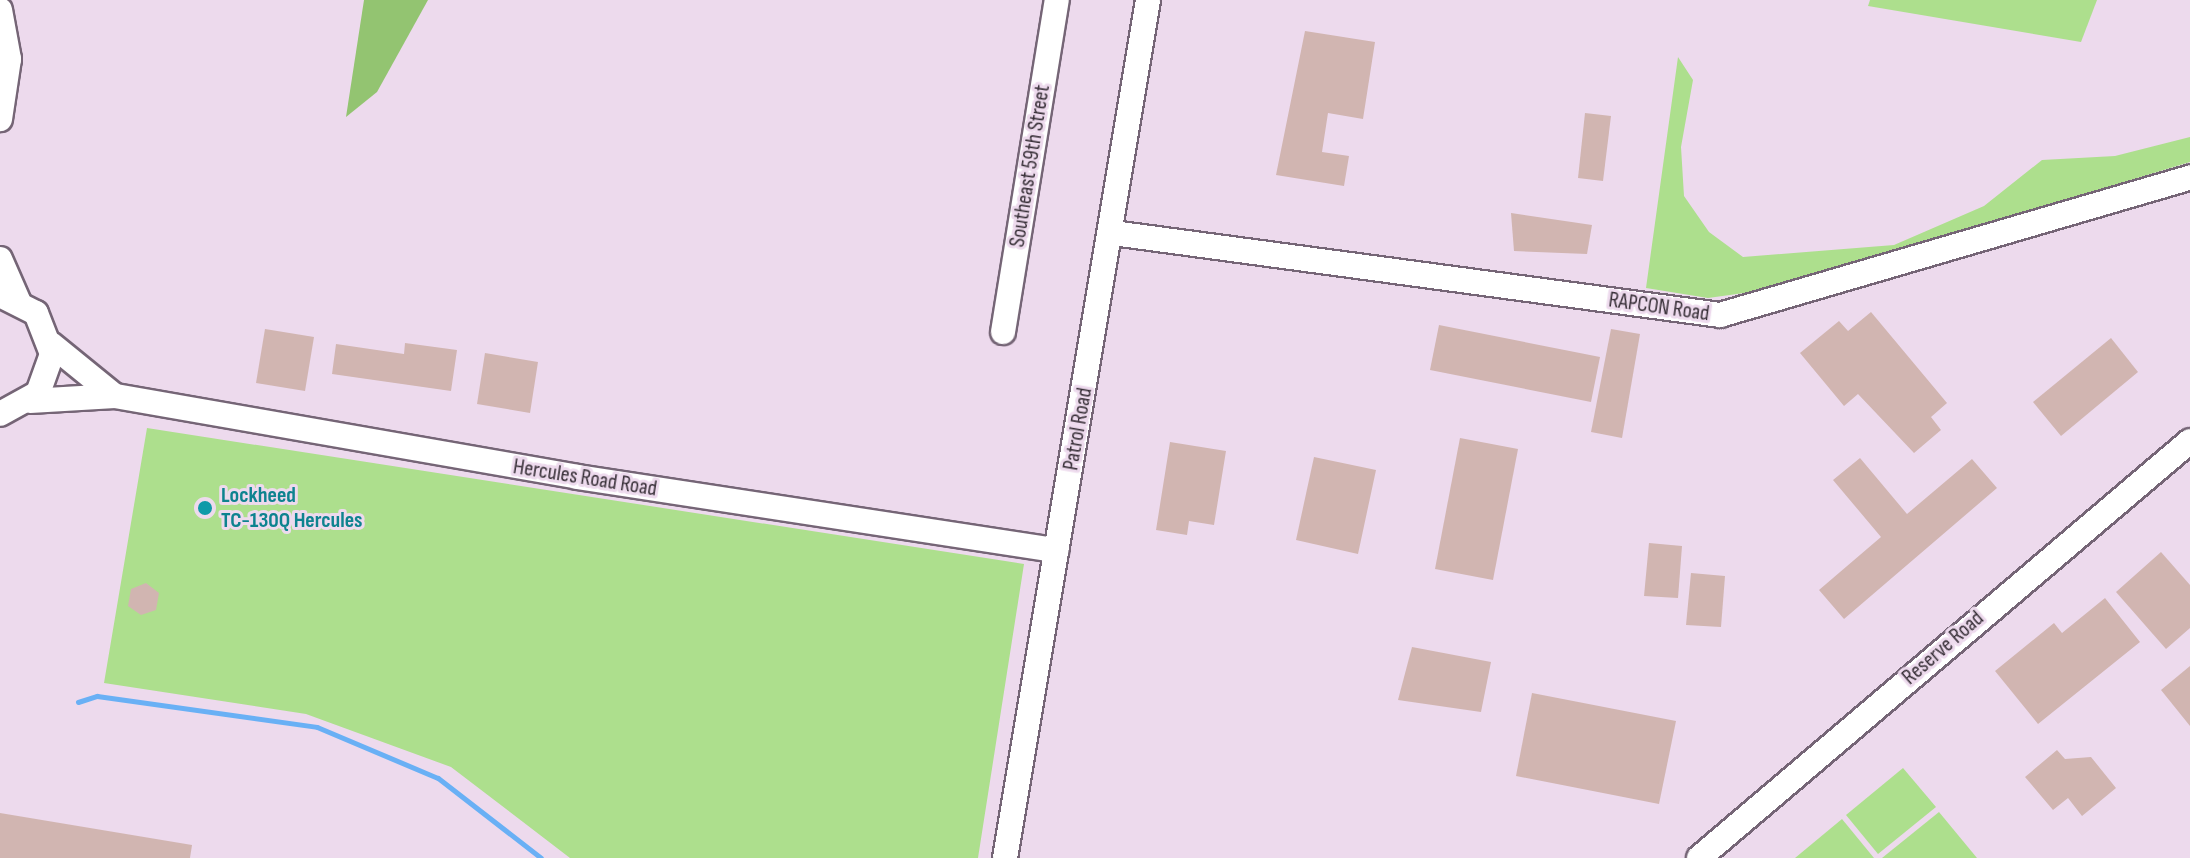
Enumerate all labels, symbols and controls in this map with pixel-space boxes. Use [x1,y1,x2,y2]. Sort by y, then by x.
street label: Southeast 59th Street [1004,83,1056,249]
street label: RAPCON Road [1607,287,1711,327]
street label: Patrol Road [1058,386,1098,472]
street label: Hercules Road Road [511,454,659,502]
place label: Lockheed TC-130Q Hercules [221,482,363,534]
marker: Lockheed TC-130Q Hercules [196,499,214,517]
street label: Reserve Road [1897,605,1989,691]

